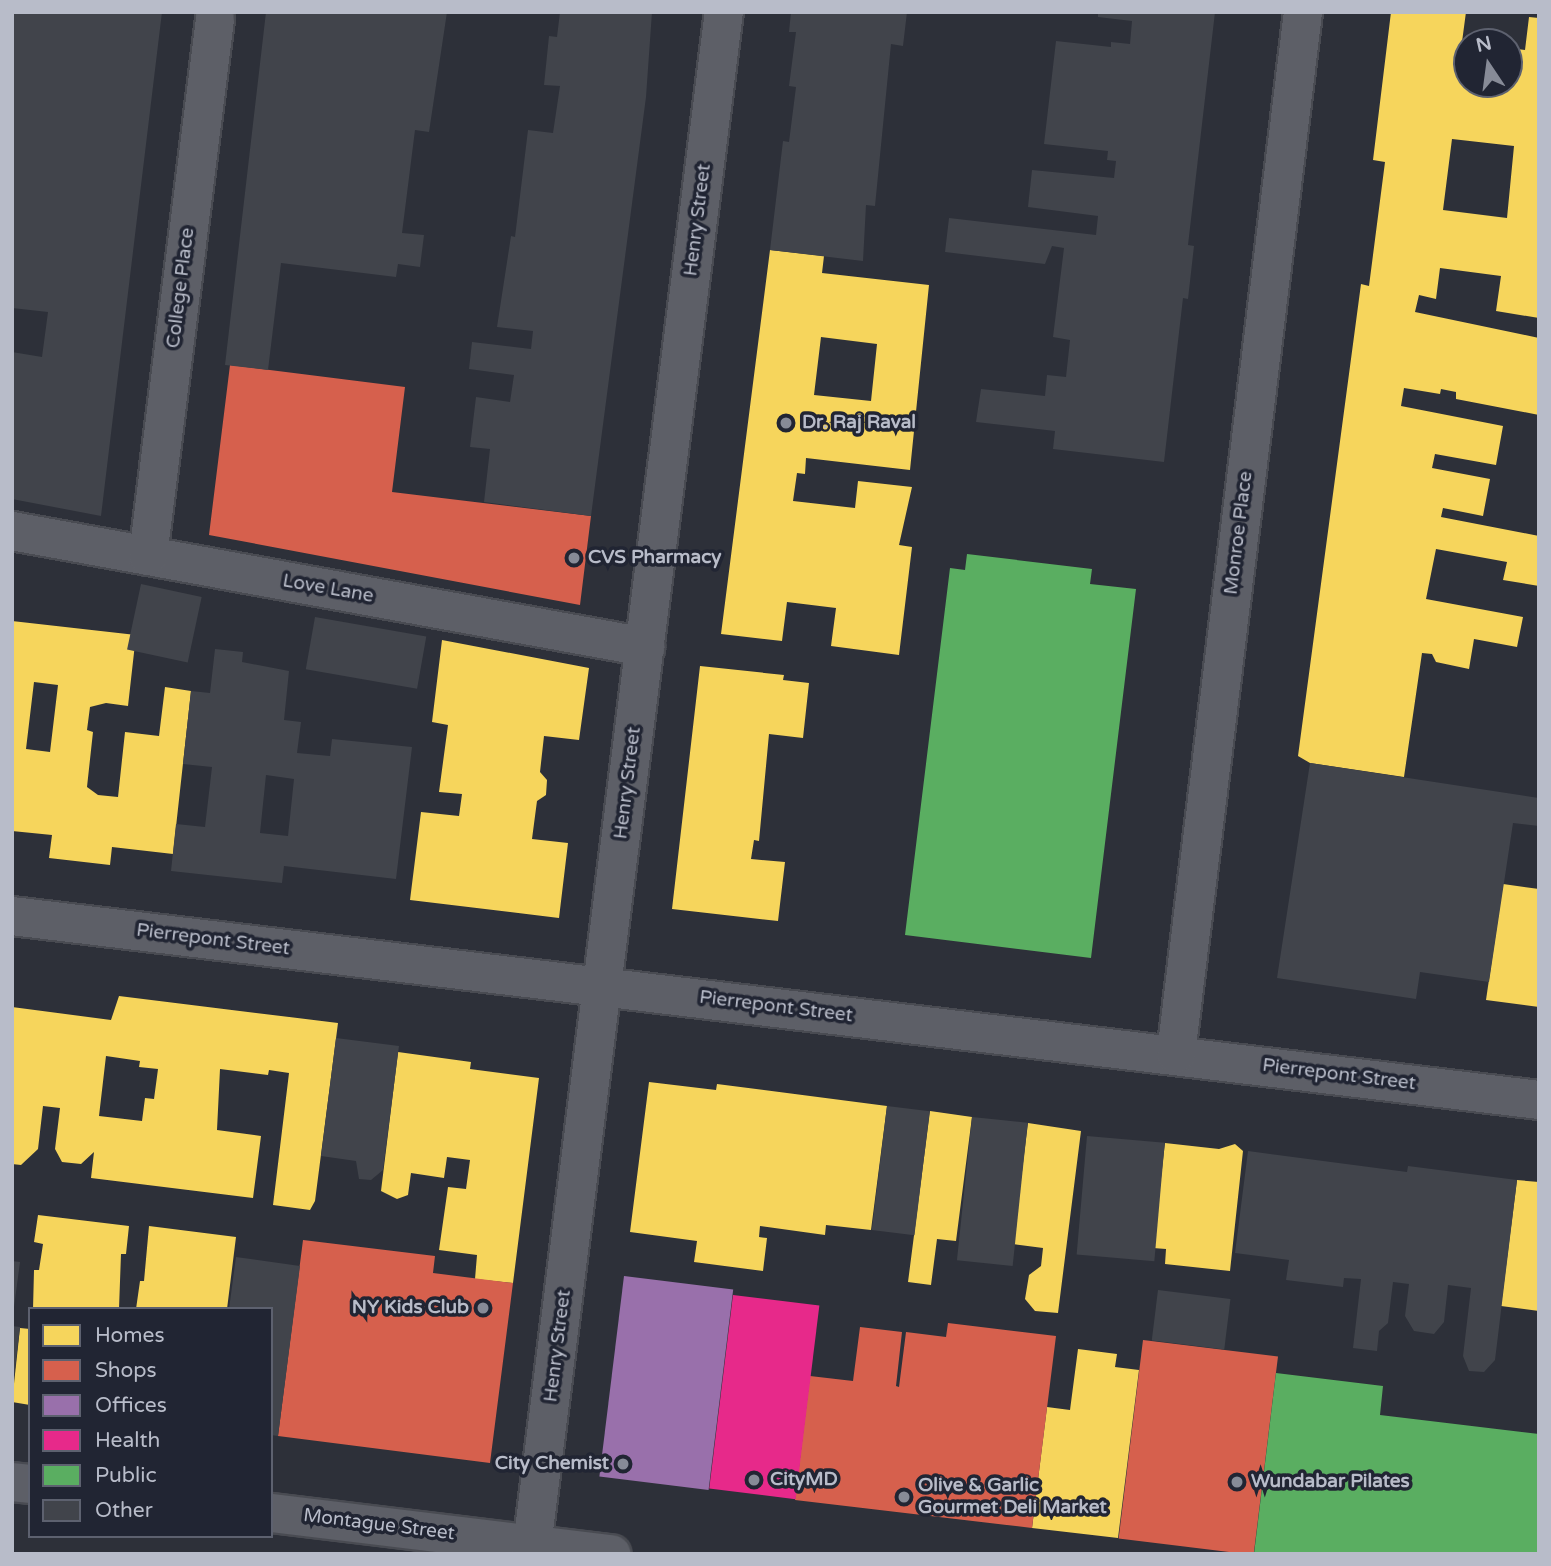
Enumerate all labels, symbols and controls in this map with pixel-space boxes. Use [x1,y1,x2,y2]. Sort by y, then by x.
north arrow [1453,28,1523,98]
text: N [1474,32,1494,57]
street label: Henry Street [680,162,716,278]
street label: College Place [162,226,200,350]
place label: Dr. Raj Raval [802,412,916,434]
marker: Dr. Raj Raval [776,413,796,433]
street label: Monroe Place [1220,470,1258,596]
place label: CVS Pharmacy [588,547,722,569]
marker: CVS Pharmacy [566,550,582,566]
street label: Love Lane [281,570,375,608]
street label: Henry Street [610,725,646,841]
street label: Pierrepont Street [135,919,291,961]
street label: Pierrepont Street [698,986,854,1028]
street label: Pierrepont Street [1261,1054,1417,1096]
street label: Henry Street [540,1288,576,1404]
place label: NY Kids Club [352,1297,469,1319]
marker: NY Kids Club [475,1300,491,1316]
legend [28,1307,273,1538]
text: Homes [95,1323,165,1348]
text: Shops [95,1358,157,1383]
text: Offices [95,1393,167,1418]
text: Health [95,1428,160,1453]
place label: City Chemist [495,1453,609,1475]
marker: City Chemist [615,1456,631,1472]
text: Public [95,1463,157,1488]
place label: CityMD [770,1469,838,1491]
marker: CityMD [744,1470,764,1490]
place label: Wundabar Pilates [1251,1471,1410,1493]
marker: Wundabar Pilates [1229,1474,1245,1490]
place label: Olive & Garlic Gourmet Deli Market [918,1475,1107,1519]
marker: Olive & Garlic Gourmet Deli Market [896,1489,912,1505]
text: Other [95,1498,153,1523]
street label: Montague Street [302,1504,456,1546]

